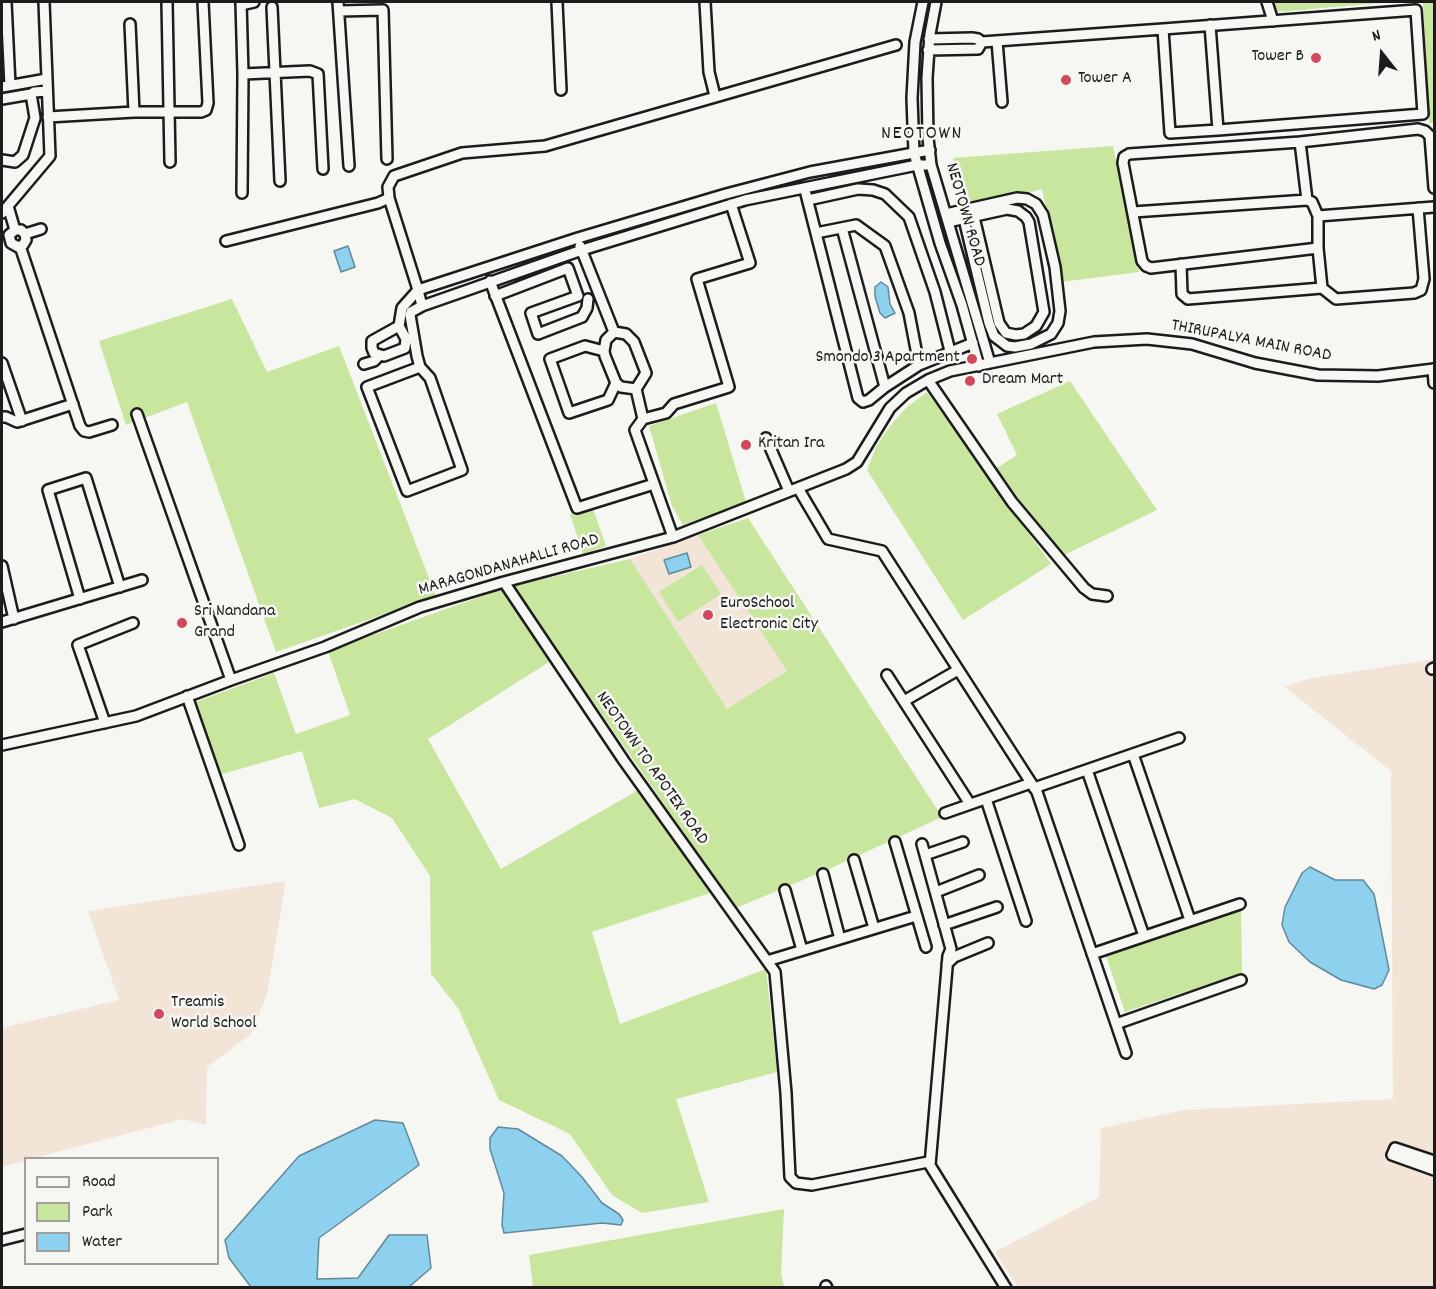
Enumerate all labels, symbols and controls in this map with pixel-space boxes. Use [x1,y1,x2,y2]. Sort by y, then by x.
north arrow [1352,24,1412,84]
text: N [1369,24,1384,48]
place label: Tower B [1252,47,1304,69]
marker: Tower B [1309,51,1323,65]
place label: Tower A [1078,69,1132,91]
marker: Tower A [1059,73,1073,87]
district label: NEOTOWN [881,123,963,147]
street label: NEOTOWN ROAD [939,161,989,269]
street label: THIRUPALYA MAIN ROAD [1169,316,1333,368]
place label: Smondo 3 Apartment [816,348,960,370]
marker: Smondo 3 Apartment [965,352,979,366]
place label: Dream Mart [982,370,1063,392]
marker: Dream Mart [963,374,977,388]
place label: Kritan Ira [758,434,825,456]
marker: Kritan Ira [739,438,753,452]
street label: MARAGONDANAHALLI ROAD [416,530,602,602]
place label: EuroSchool Electronic City [720,594,818,636]
place label: Sri Nandana Grand [194,602,275,644]
marker: EuroSchool Electronic City [701,608,715,622]
marker: Sri Nandana Grand [175,616,189,630]
street label: NEOTOWN TO APOTEX ROAD [590,688,712,850]
place label: Treamis World School [171,993,257,1036]
marker: Treamis World School [152,1007,166,1021]
legend [24,1157,219,1265]
text: Road [82,1170,116,1195]
text: Park [82,1200,113,1225]
text: Water [82,1230,122,1255]

